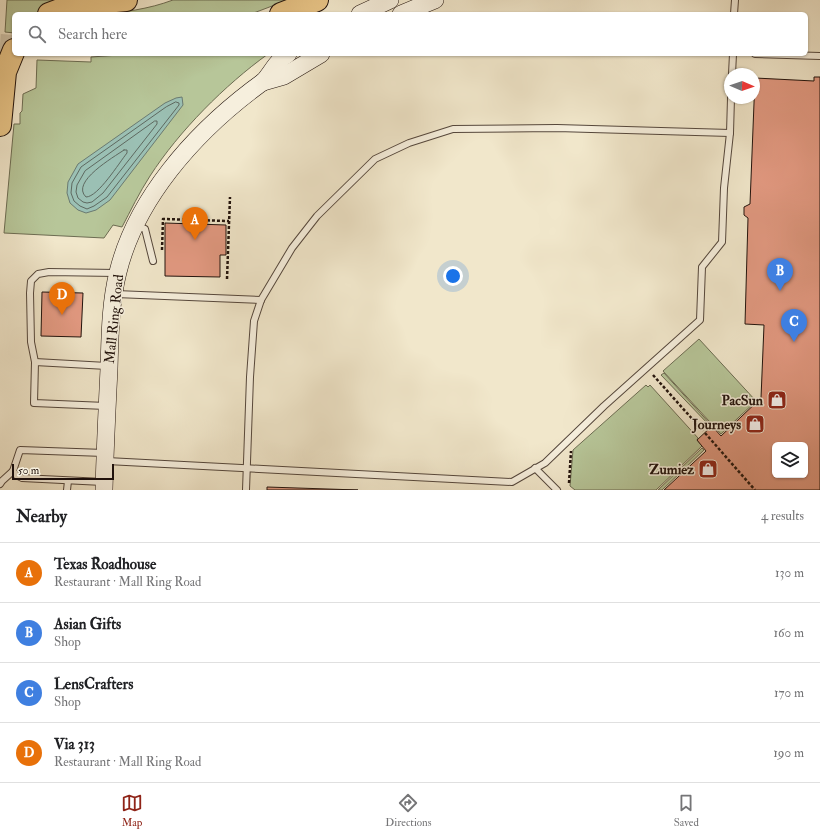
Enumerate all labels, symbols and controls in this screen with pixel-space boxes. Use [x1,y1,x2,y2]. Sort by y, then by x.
search box [12,12,808,56]
icon: search [26,23,48,45]
text: Search here [58,25,127,44]
north arrow [724,68,760,104]
pin: A [182,207,208,240]
pin: B [767,258,793,291]
your location [443,266,463,286]
street label: Mall Ring Road [101,274,127,364]
pin: D [49,282,75,315]
pin: C [781,309,807,342]
shop icon: PacSun [766,389,788,411]
place label: PacSun [722,392,764,409]
shop icon: Journeys [744,413,766,435]
place label: Journeys [691,416,741,434]
map controls [772,442,808,478]
button: layers [772,442,808,478]
shop icon: Zumiez [697,458,719,480]
place label: Zumiez [649,461,694,478]
scale bar [12,462,114,481]
text: 50 m [18,464,39,477]
text: Nearby [16,506,67,527]
text: 4 results [761,508,804,524]
text: Texas Roadhouse [54,555,156,574]
text: A [25,565,33,581]
text: 130 m [775,565,804,581]
text: Restaurant · Mall Ring Road [54,574,201,590]
text: Asian Gifts [54,615,121,634]
text: B [25,625,33,641]
text: 160 m [773,625,804,641]
text: Shop [54,634,81,650]
text: LensCrafters [54,675,133,694]
text: C [24,685,34,701]
text: 170 m [774,685,804,701]
text: Shop [54,694,81,710]
text: Via 313 [54,735,95,754]
text: D [24,745,34,761]
text: 190 m [773,745,804,761]
text: Restaurant · Mall Ring Road [54,754,201,770]
tab: Map [121,792,143,829]
tab: Directions [385,792,432,829]
tab: Saved [674,792,699,829]

